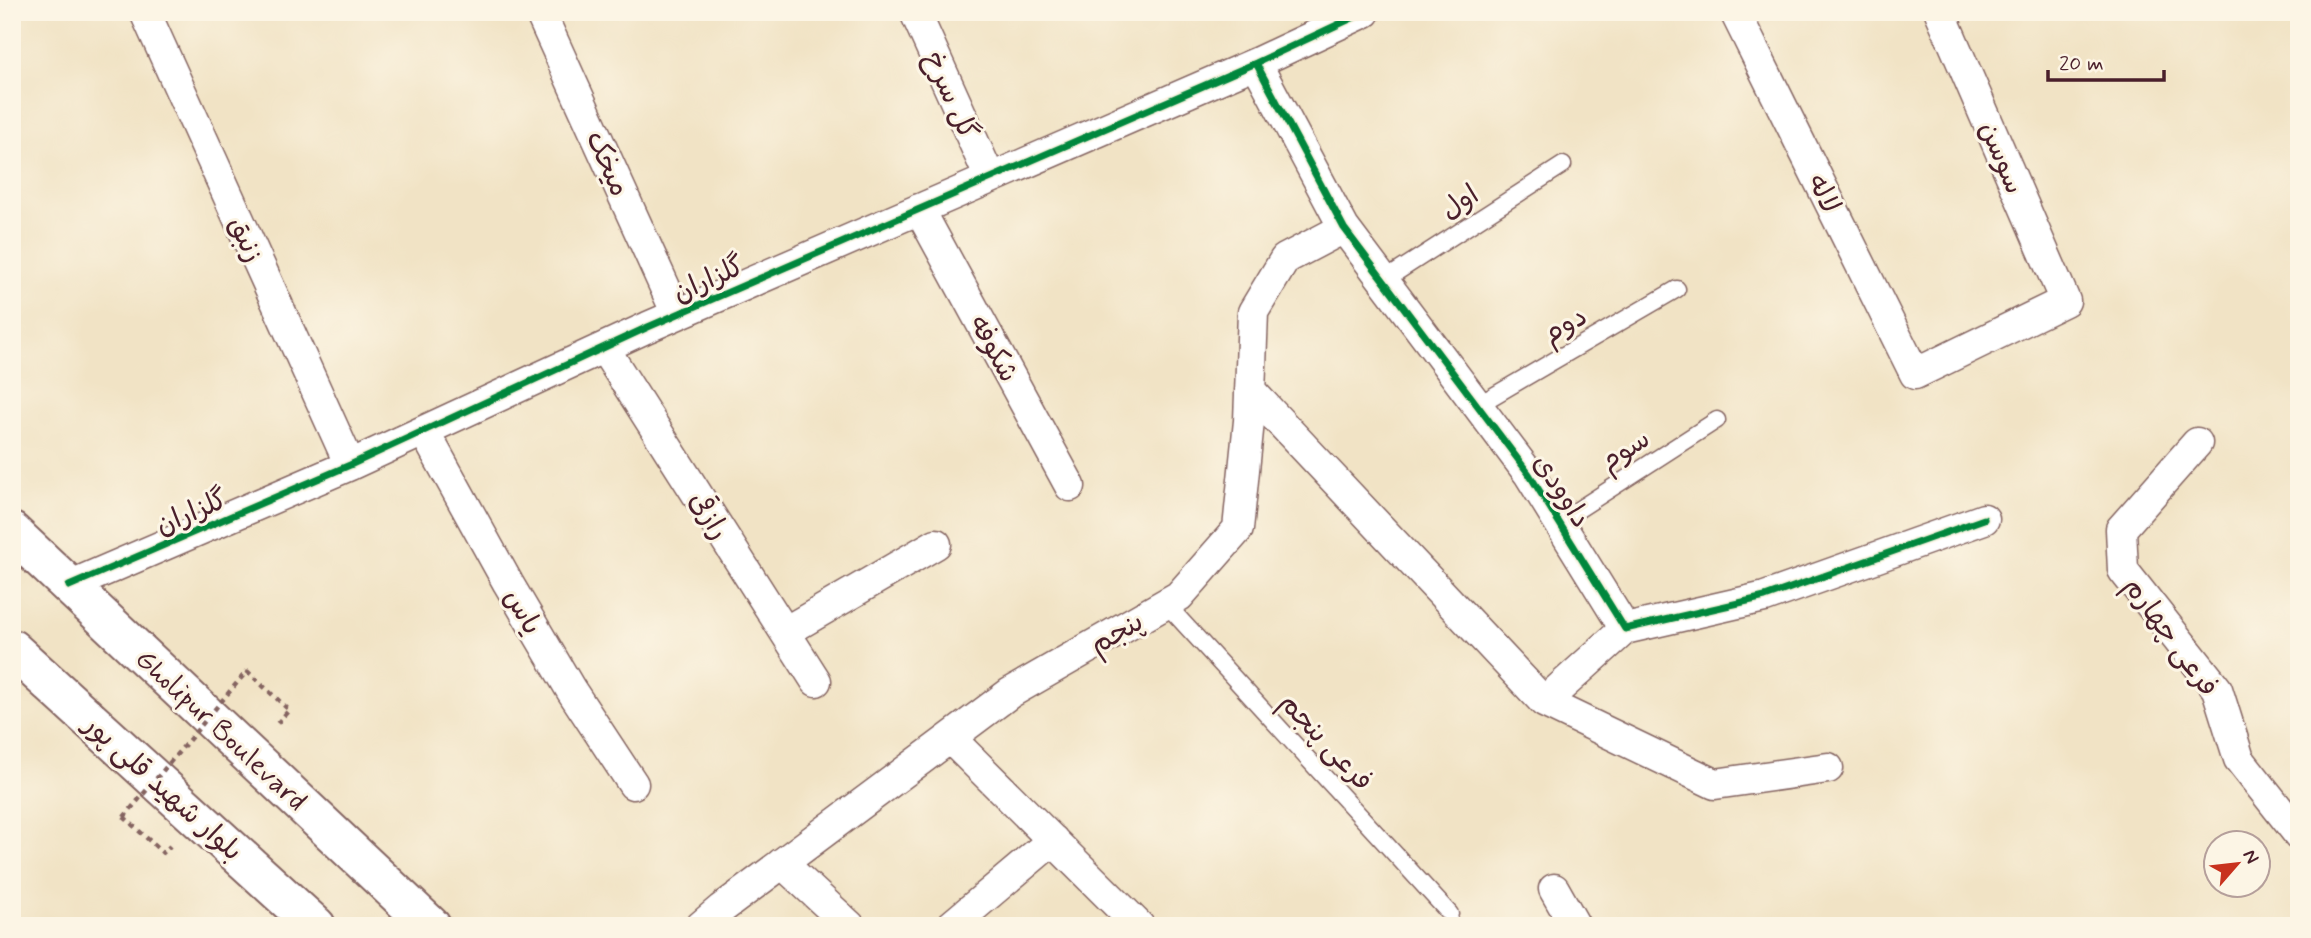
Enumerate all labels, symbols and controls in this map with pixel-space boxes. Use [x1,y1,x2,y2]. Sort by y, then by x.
scale bar [2048,38,2164,82]
street label: گل سرخ [914,46,986,146]
text: 20 m [2059,50,2104,78]
street label: سوسن [1969,116,2032,200]
street label: میخک [576,126,637,203]
street label: لاله [1798,168,1848,220]
street label: اول [1434,177,1487,229]
street label: زنبق [218,211,271,269]
street label: گلزاران [667,248,751,312]
street label: دوم [1536,299,1595,354]
street label: شکوفه [959,309,1026,389]
street label: سوم [1593,421,1658,482]
street label: داوودی [1523,447,1599,536]
street label: گلزاران [150,482,234,545]
street label: رازقی [679,485,738,547]
street label: فرعی چهارم [2113,570,2226,705]
street label: یاس [494,583,550,642]
street label: پنجم [1084,604,1151,665]
street label: Gholipur Boulevard [126,642,314,820]
street label: فرعی پنجم [1269,686,1380,801]
street label: بلوار شهید قلی پور [73,706,250,870]
north arrow [2202,830,2272,900]
text: N [2237,845,2265,868]

